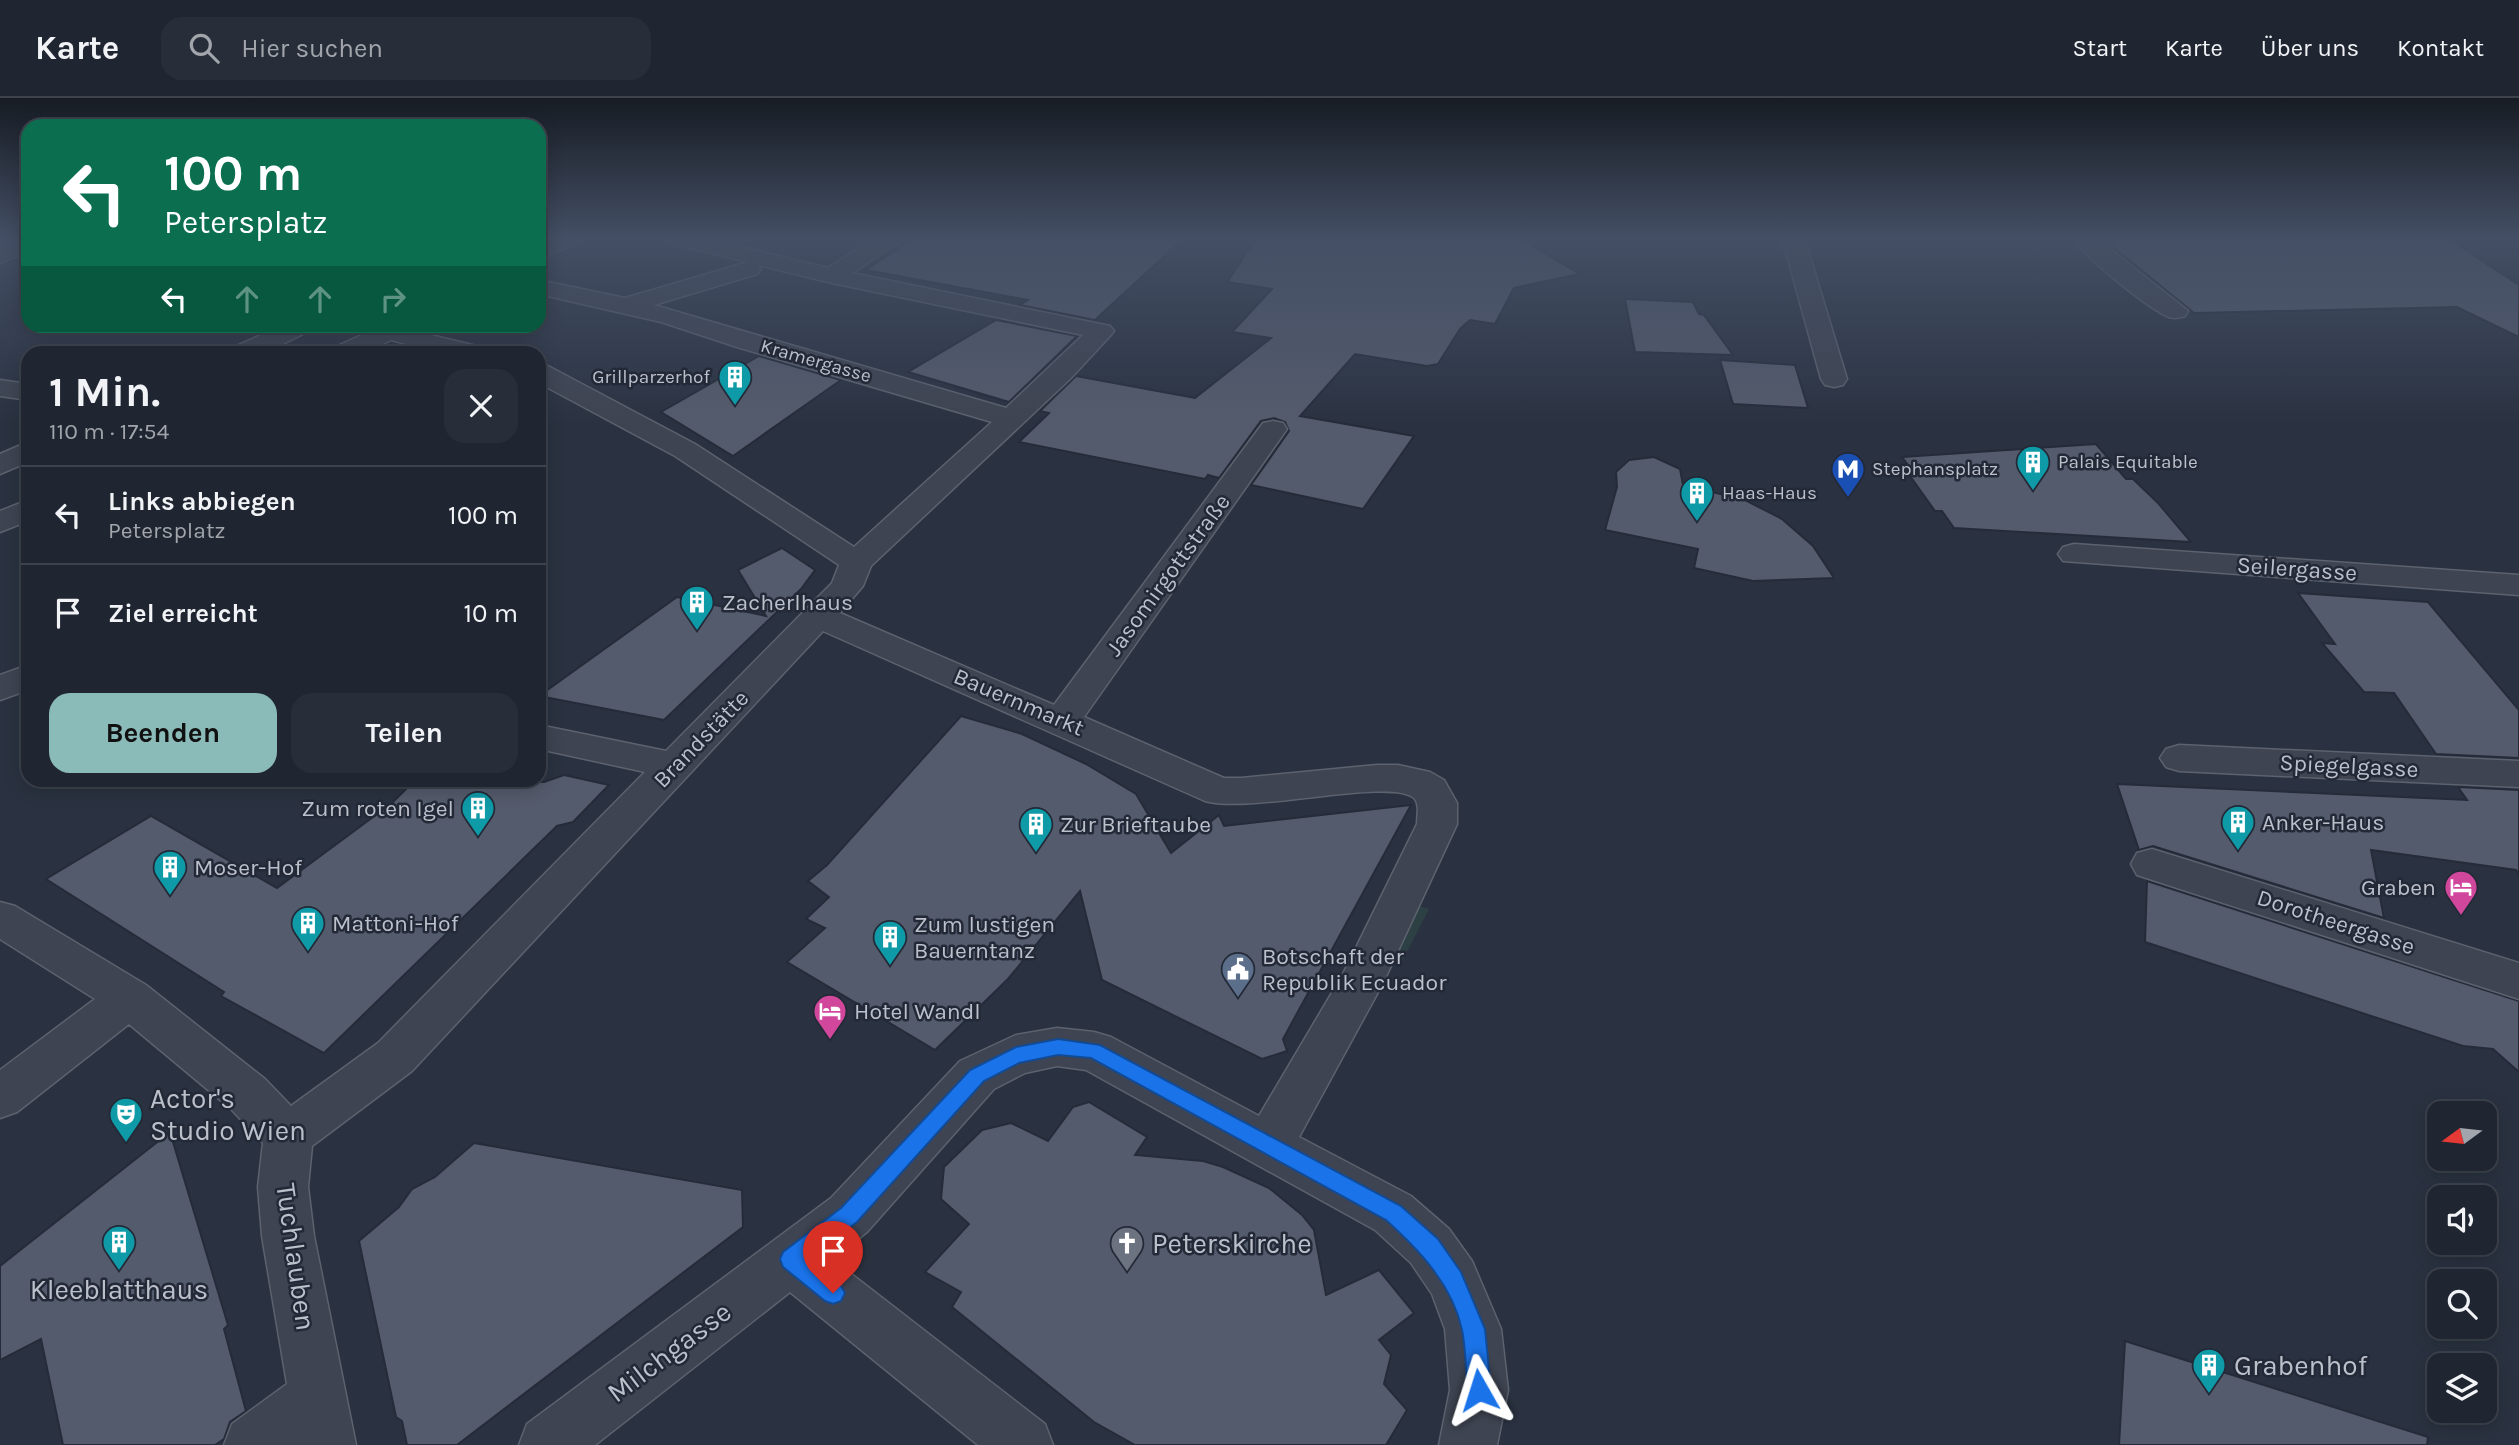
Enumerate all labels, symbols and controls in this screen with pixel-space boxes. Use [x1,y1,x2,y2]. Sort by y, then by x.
search box [161,17,651,80]
text: Karte [35,29,119,67]
icon: search [185,29,223,67]
text: Hier suchen [241,33,383,64]
text: Start [2073,34,2127,62]
text: Karte [2165,34,2223,62]
text: Über uns [2261,34,2359,62]
text: Kontakt [2397,34,2484,62]
text: 100 m [164,145,302,202]
icon: left [49,147,140,238]
text: Petersplatz [164,204,328,241]
icon: left [155,280,193,318]
icon: ahead [228,280,266,318]
icon: ahead [301,280,339,318]
icon: right [374,280,412,318]
street label: Kramergasse [758,335,874,387]
building icon: Grillparzerhof [716,358,754,407]
place label: Grillparzerhof [592,366,710,388]
text: 1 Min. [49,367,160,417]
button: close [444,369,518,443]
text: 110 m · 17:54 [49,418,169,445]
building icon: Palais Equitable [2014,443,2052,492]
metro station icon: Stephansplatz [1829,450,1867,499]
place label: Palais Equitable [2058,451,2198,473]
place label: Stephansplatz [1872,458,1998,480]
building icon: Haas-Haus [1678,474,1716,523]
place label: Haas-Haus [1722,482,1817,504]
text: Links abbiegen [108,486,296,517]
street label: Jasomirgottstraße [1100,489,1236,661]
icon: left [49,496,87,534]
text: 100 m [448,500,518,531]
text: Petersplatz [108,517,226,544]
street label: Seilergasse [2236,551,2358,587]
building icon: Zacherlhaus [678,583,716,632]
place label: Zacherlhaus [722,589,853,616]
icon: arrive [49,594,87,632]
text: Ziel erreicht [108,598,258,629]
text: 10 m [463,598,518,629]
street label: Bauernmarkt [950,662,1089,742]
street label: Brandstätte [648,685,754,793]
button: Beenden [49,693,277,773]
button: Teilen [291,693,518,773]
street label: Spiegelgasse [2279,749,2419,783]
building icon: Zum roten Igel [459,789,497,838]
place label: Zum roten Igel [301,795,454,822]
building icon: Anker-Haus [2219,803,2257,852]
building icon: Zur Brieftaube [1017,805,1055,854]
place label: Anker-Haus [2262,809,2384,836]
place label: Zur Brieftaube [1060,811,1211,838]
building icon: Moser-Hof [151,848,189,897]
place label: Moser-Hof [194,854,302,881]
hotel icon: Graben [2442,868,2480,917]
place label: Graben [2361,874,2436,901]
street label: Dorotheergasse [2254,884,2418,960]
building icon: Mattoni-Hof [289,904,327,953]
place label: Mattoni-Hof [332,910,459,937]
place label: Zum lustigen Bauerntanz [914,911,1055,964]
building icon: Zum lustigen Bauerntanz [871,918,909,967]
place label: Botschaft der Republik Ecuador [1262,943,1447,996]
public building icon: Botschaft der Republik Ecuador [1219,950,1257,999]
hotel icon: Hotel Wandl [811,992,849,1041]
place label: Hotel Wandl [854,998,981,1025]
place label: Actor's Studio Wien [150,1082,306,1147]
theatre icon: Actor's Studio Wien [107,1095,145,1144]
north arrow [2427,1101,2497,1171]
map controls [2427,1101,2497,1423]
street label: Tuchlauben [269,1181,323,1333]
button: sound [2427,1185,2497,1255]
pin [803,1221,863,1293]
building icon: Kleeblatthaus [100,1223,138,1272]
church icon: Peterskirche [1108,1224,1146,1273]
place label: Peterskirche [1152,1227,1312,1260]
icon: arrive [814,1232,852,1270]
button: search [2427,1269,2497,1339]
place label: Kleeblatthaus [30,1273,208,1306]
street label: Milchgasse [601,1295,737,1409]
building icon: Grabenhof [2190,1346,2228,1395]
place label: Grabenhof [2234,1349,2368,1382]
position arrow [1442,1353,1516,1427]
button: layers [2427,1353,2497,1423]

